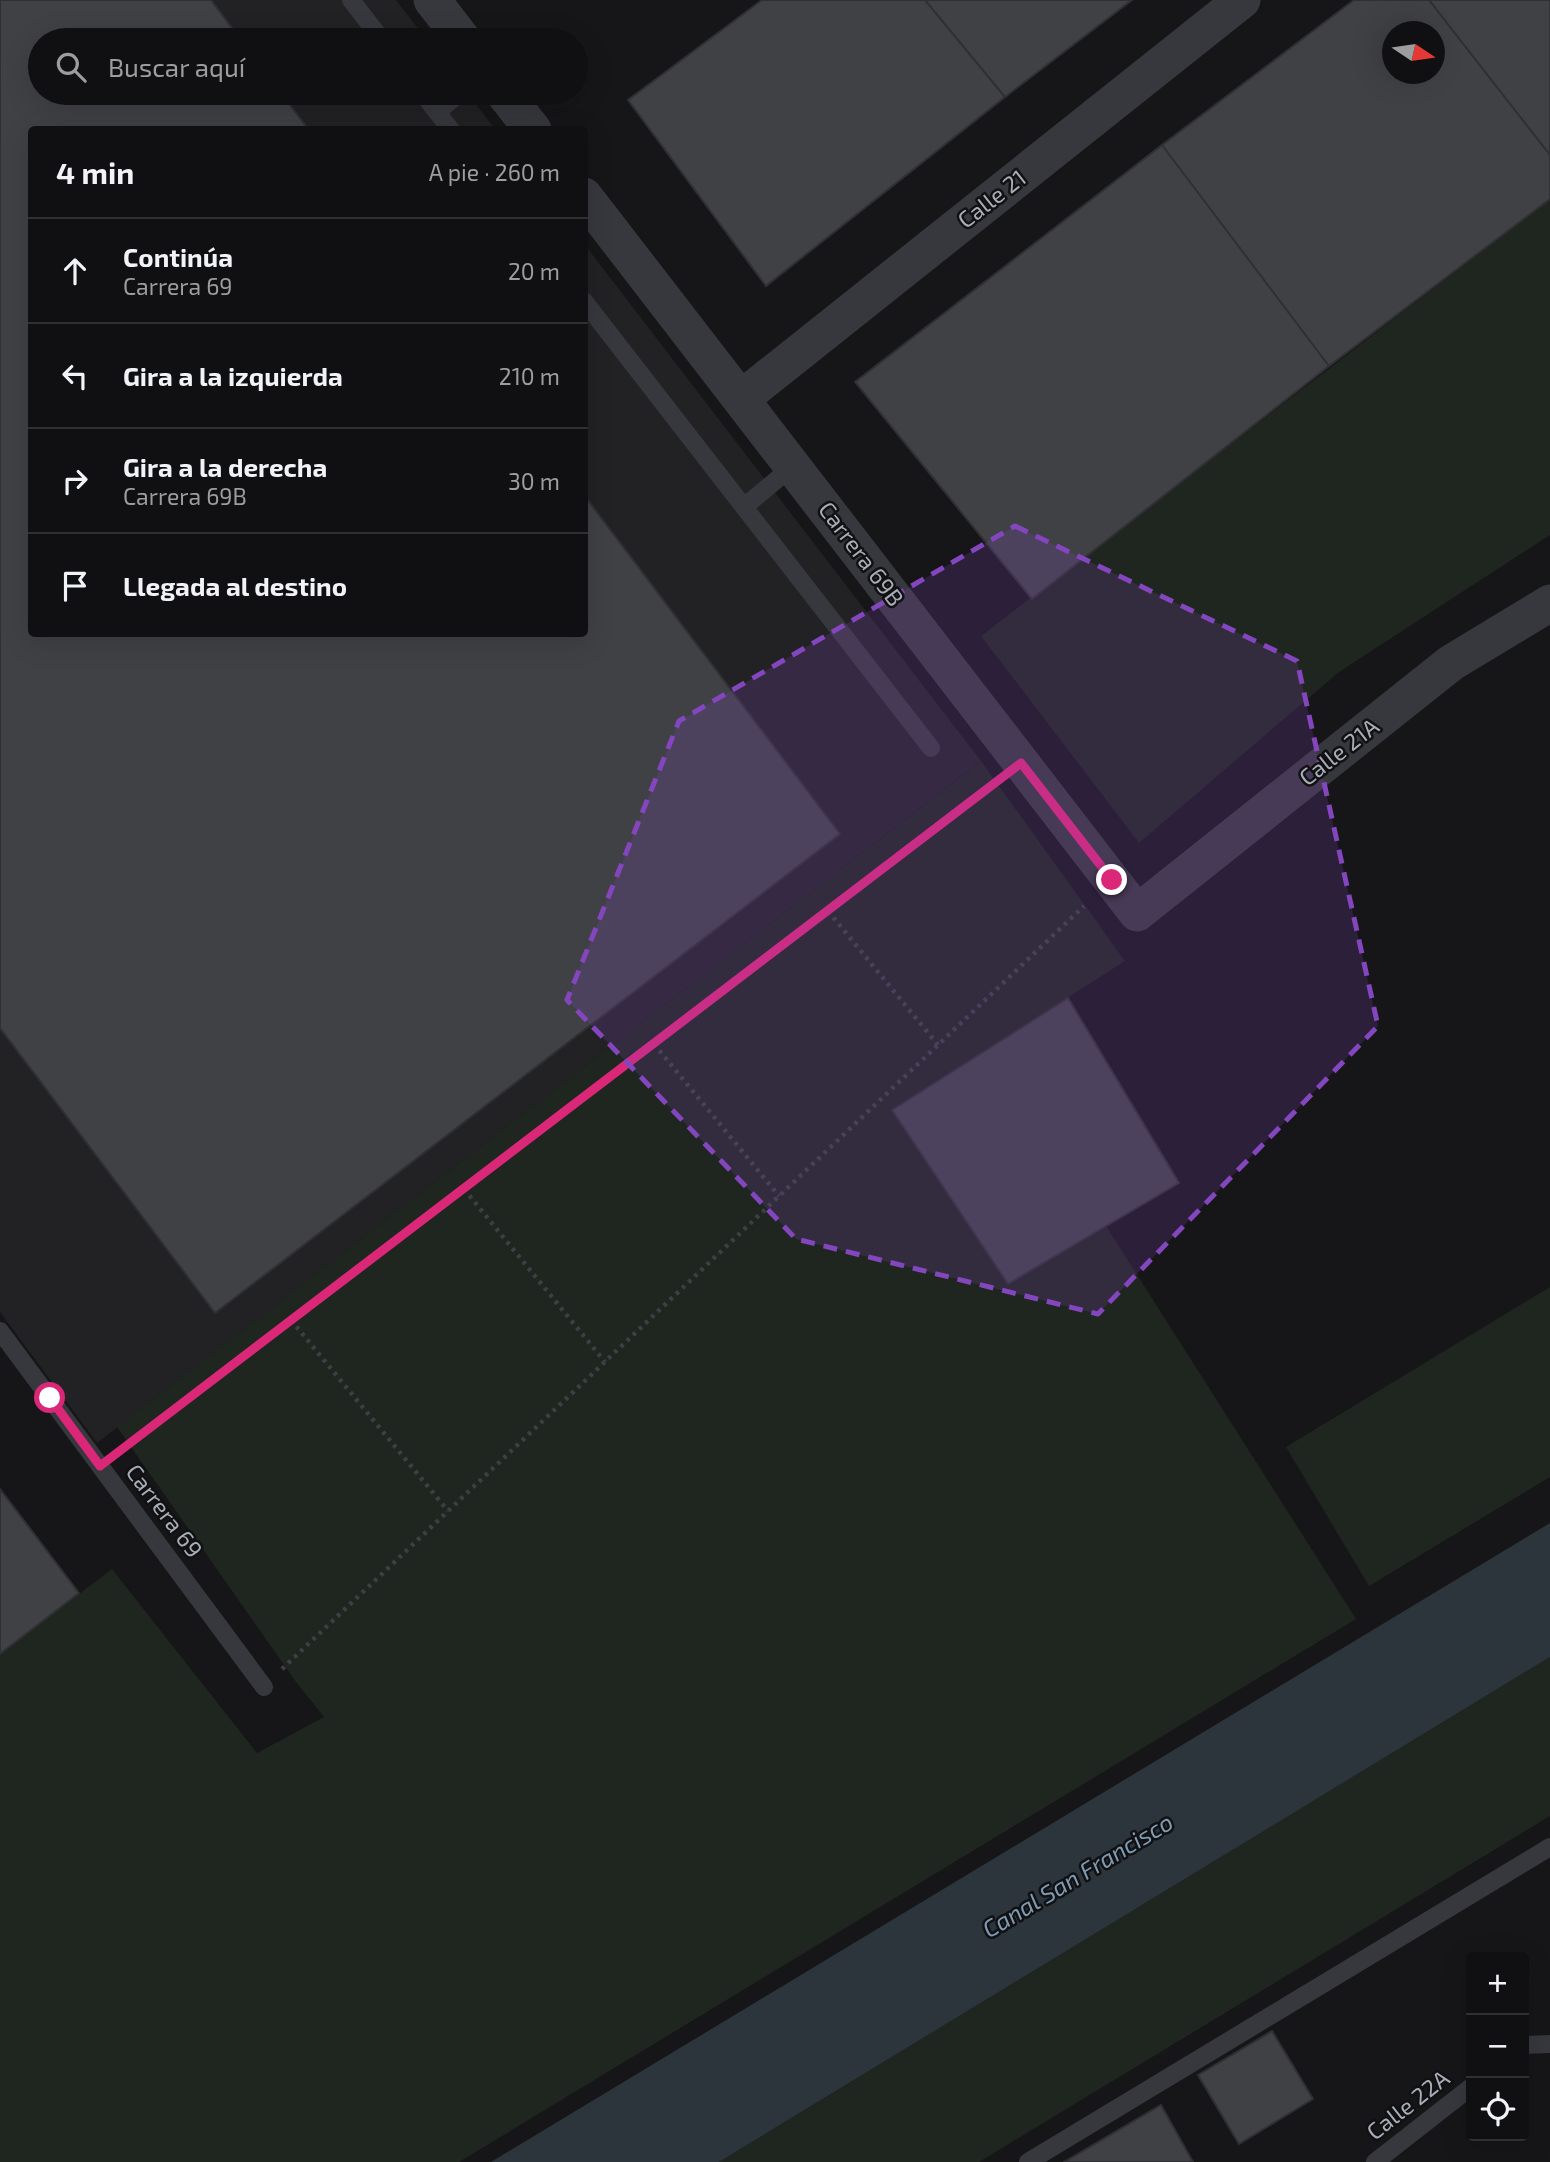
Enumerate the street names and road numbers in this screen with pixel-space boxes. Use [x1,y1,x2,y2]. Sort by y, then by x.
street label: Calle 21 [952,163,1031,234]
street label: Carrera 69B [813,496,910,611]
street label: Calle 21A [1293,711,1384,791]
street label: Carrera 69 [121,1458,209,1563]
street label: Calle 22A [1361,2063,1455,2145]

